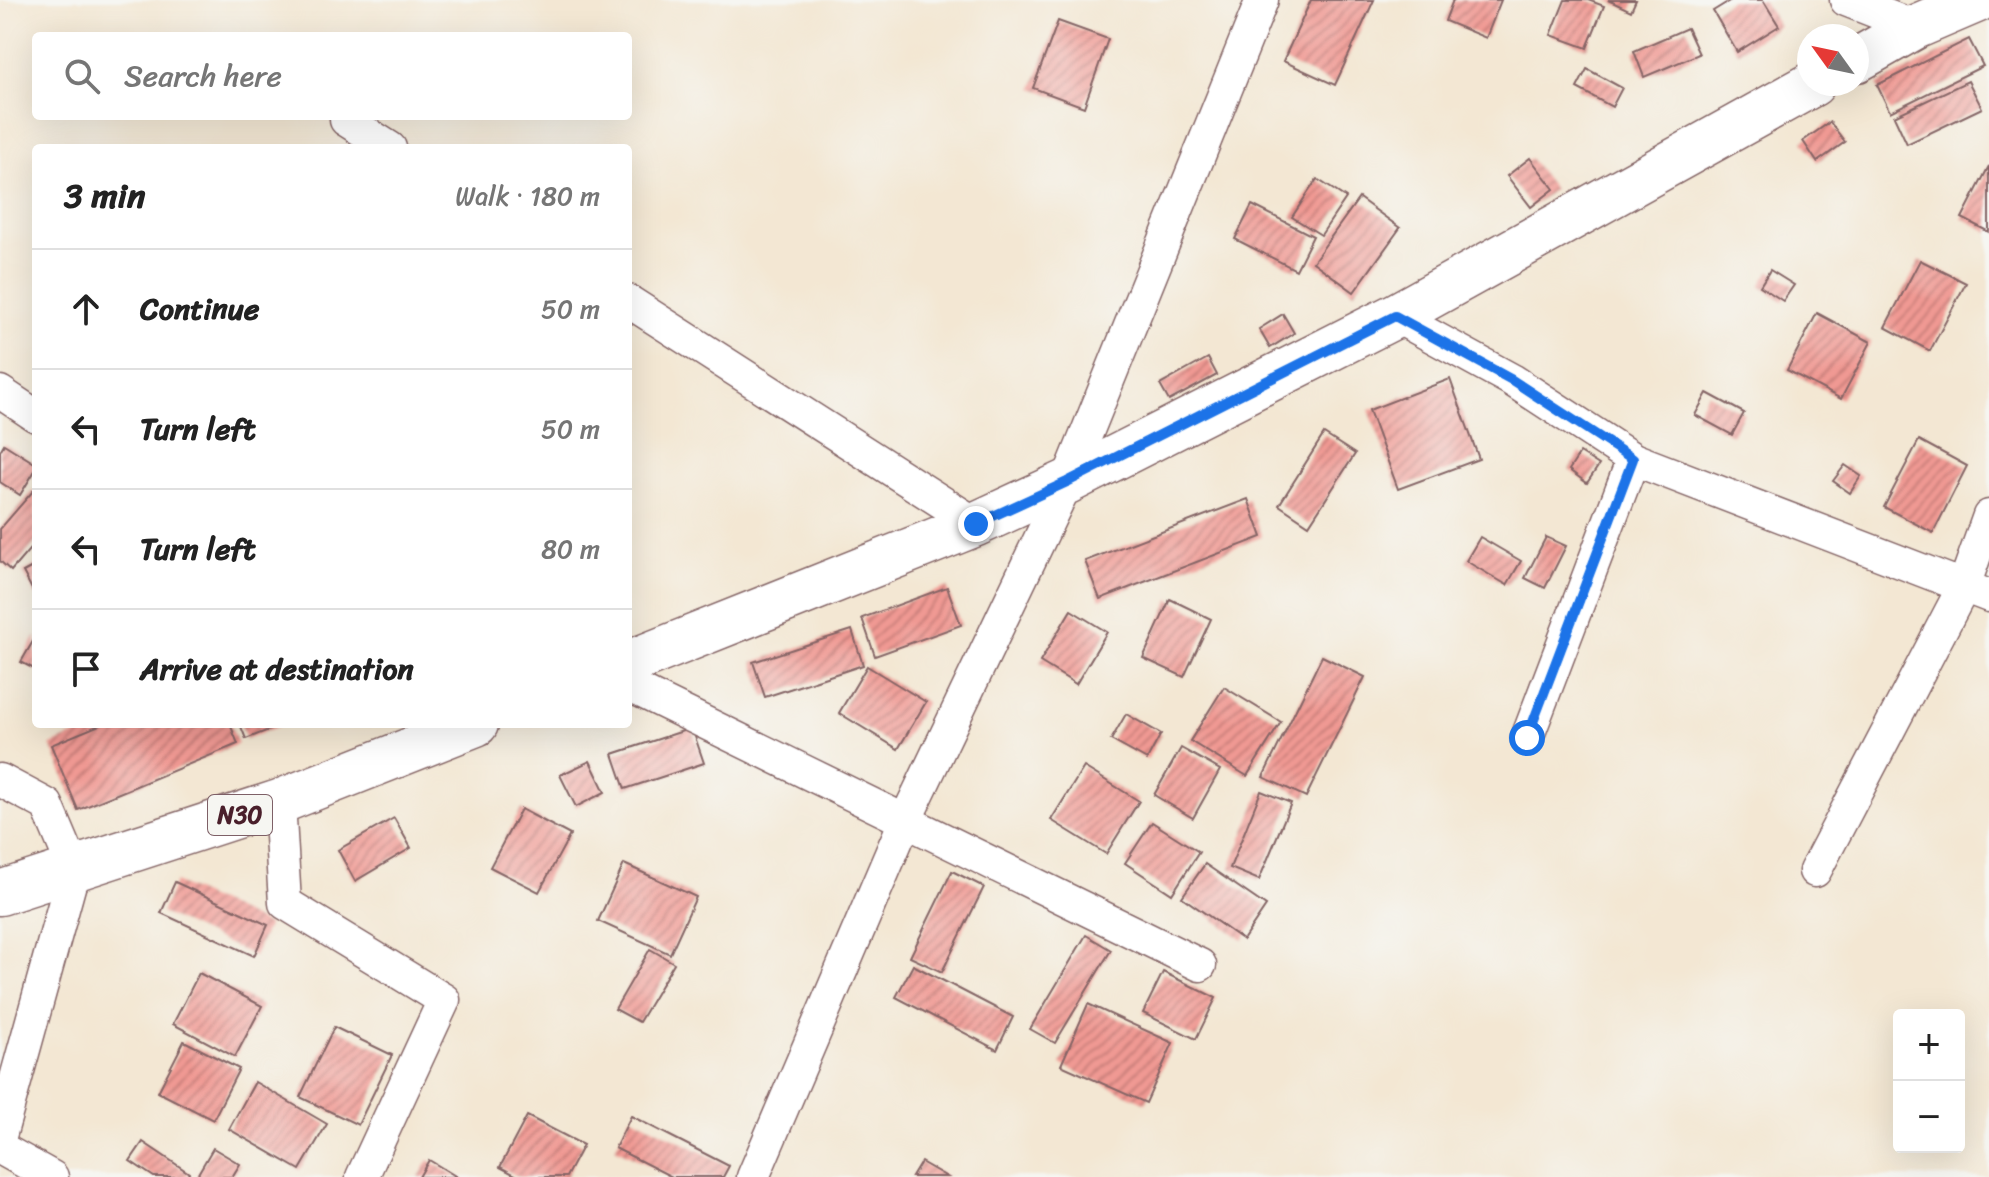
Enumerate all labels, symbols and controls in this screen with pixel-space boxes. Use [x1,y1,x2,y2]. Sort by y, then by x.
north arrow [1797,24,1869,96]
search box [32,32,632,120]
text: Search here [124,49,282,103]
icon: search [60,54,104,98]
text: 3 min [64,166,145,226]
text: Walk · 180 m [455,173,600,219]
text: Continue [140,282,259,336]
text: 50 m [541,286,600,332]
icon: ahead [64,287,108,331]
text: Turn left [140,402,256,456]
text: 50 m [541,406,600,452]
icon: left [64,407,108,451]
route end [958,506,994,542]
text: Turn left [140,522,256,576]
text: 80 m [541,526,600,572]
icon: left [64,527,108,571]
text: Arrive at destination [140,642,414,696]
icon: arrive [64,647,108,691]
route start [1509,720,1545,756]
road number: N30 [208,795,272,835]
map controls [1893,1009,1965,1153]
button: + [1893,1009,1965,1081]
button: − [1893,1081,1965,1153]

